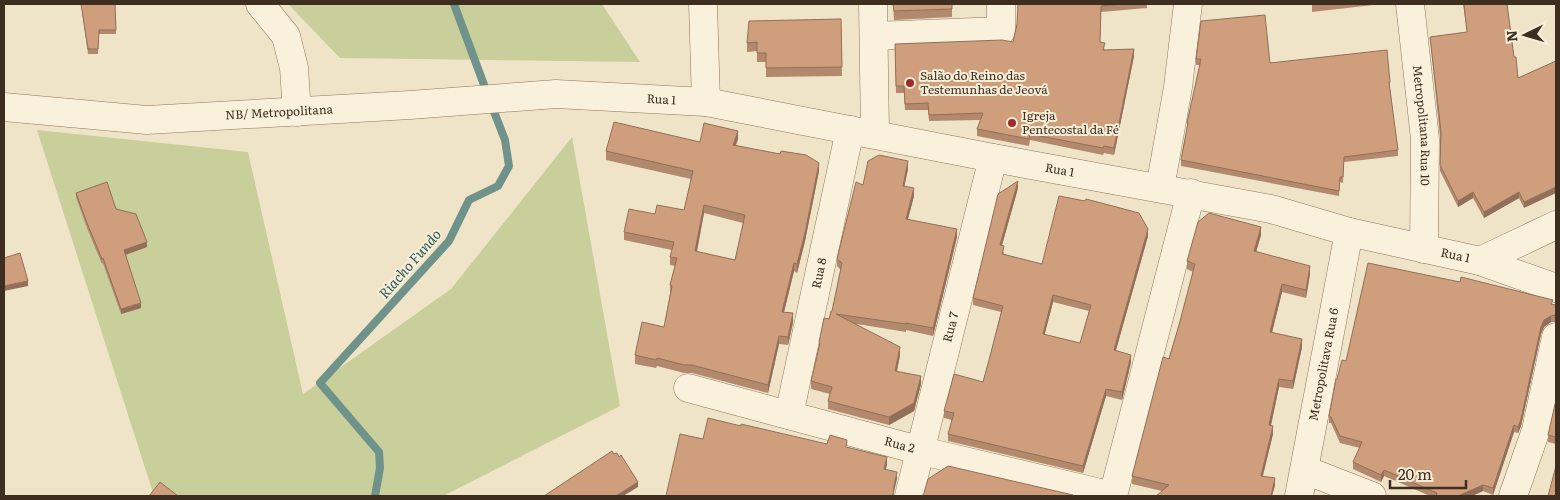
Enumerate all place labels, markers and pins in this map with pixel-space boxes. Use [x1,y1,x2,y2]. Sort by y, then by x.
place label: Salão do Reino das Testemunhas de Jeová [920,66,1048,98]
marker: Salão do Reino das Testemunhas de Jeová [904,77,916,89]
place label: Igreja Pentecostal da Fé [1022,106,1119,138]
marker: Igreja Pentecostal da Fé [1006,117,1018,129]

